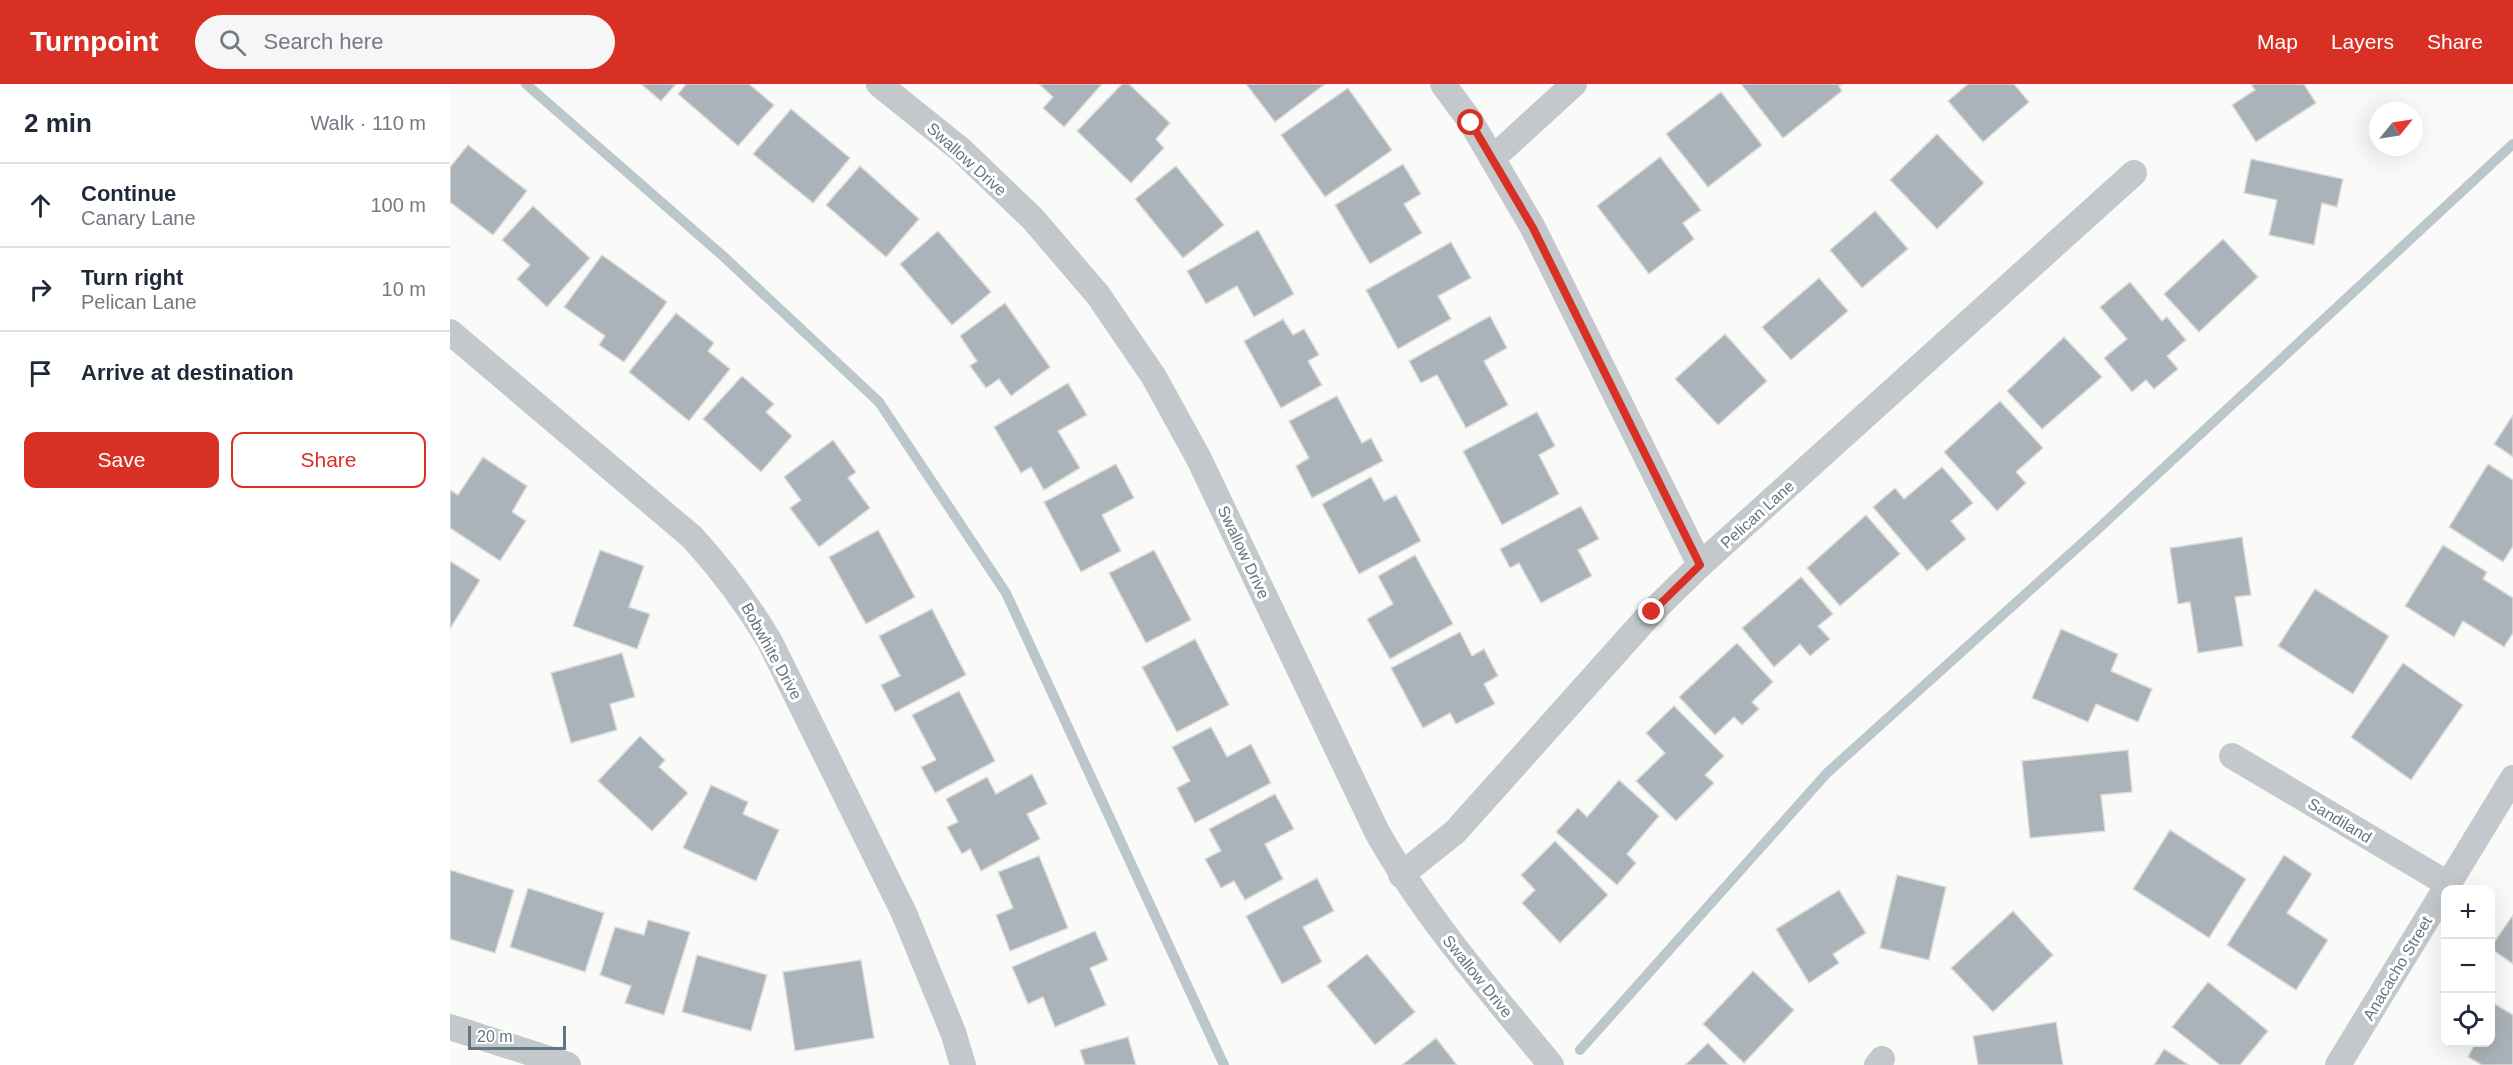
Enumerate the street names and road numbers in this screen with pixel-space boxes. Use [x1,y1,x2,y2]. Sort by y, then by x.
street label: Swallow Drive [924,119,1010,199]
street label: Pelican Lane [1717,477,1797,552]
street label: Swallow Drive [1215,503,1273,601]
street label: Bobwhite Drive [738,600,805,703]
street label: Sandiland [2305,795,2375,846]
street label: Anacacho Street [2360,913,2435,1023]
street label: Swallow Drive [1439,932,1516,1021]

